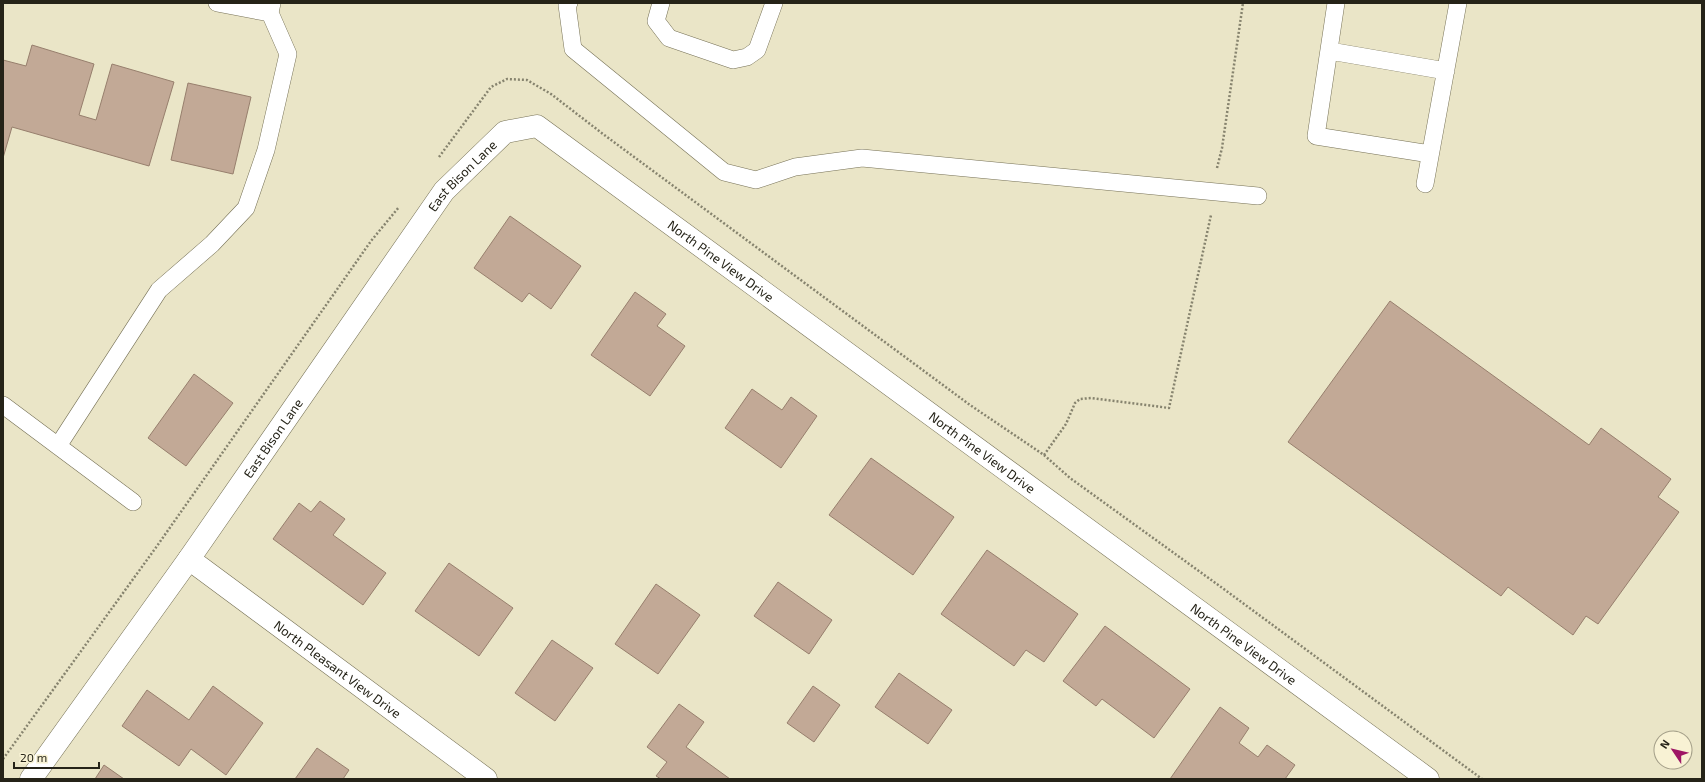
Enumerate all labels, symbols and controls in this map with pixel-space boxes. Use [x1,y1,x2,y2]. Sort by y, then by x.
street label: East Bison Lane [424,137,500,215]
street label: North Pine View Drive [665,217,777,305]
street label: East Bison Lane [240,395,306,481]
street label: North Pine View Drive [926,408,1038,496]
street label: North Pine View Drive [1187,600,1300,688]
street label: North Pleasant View Drive [271,617,404,721]
north arrow [1653,730,1693,770]
text: N [1657,737,1672,751]
scale bar [14,744,99,770]
text: 20 m [20,750,47,764]

